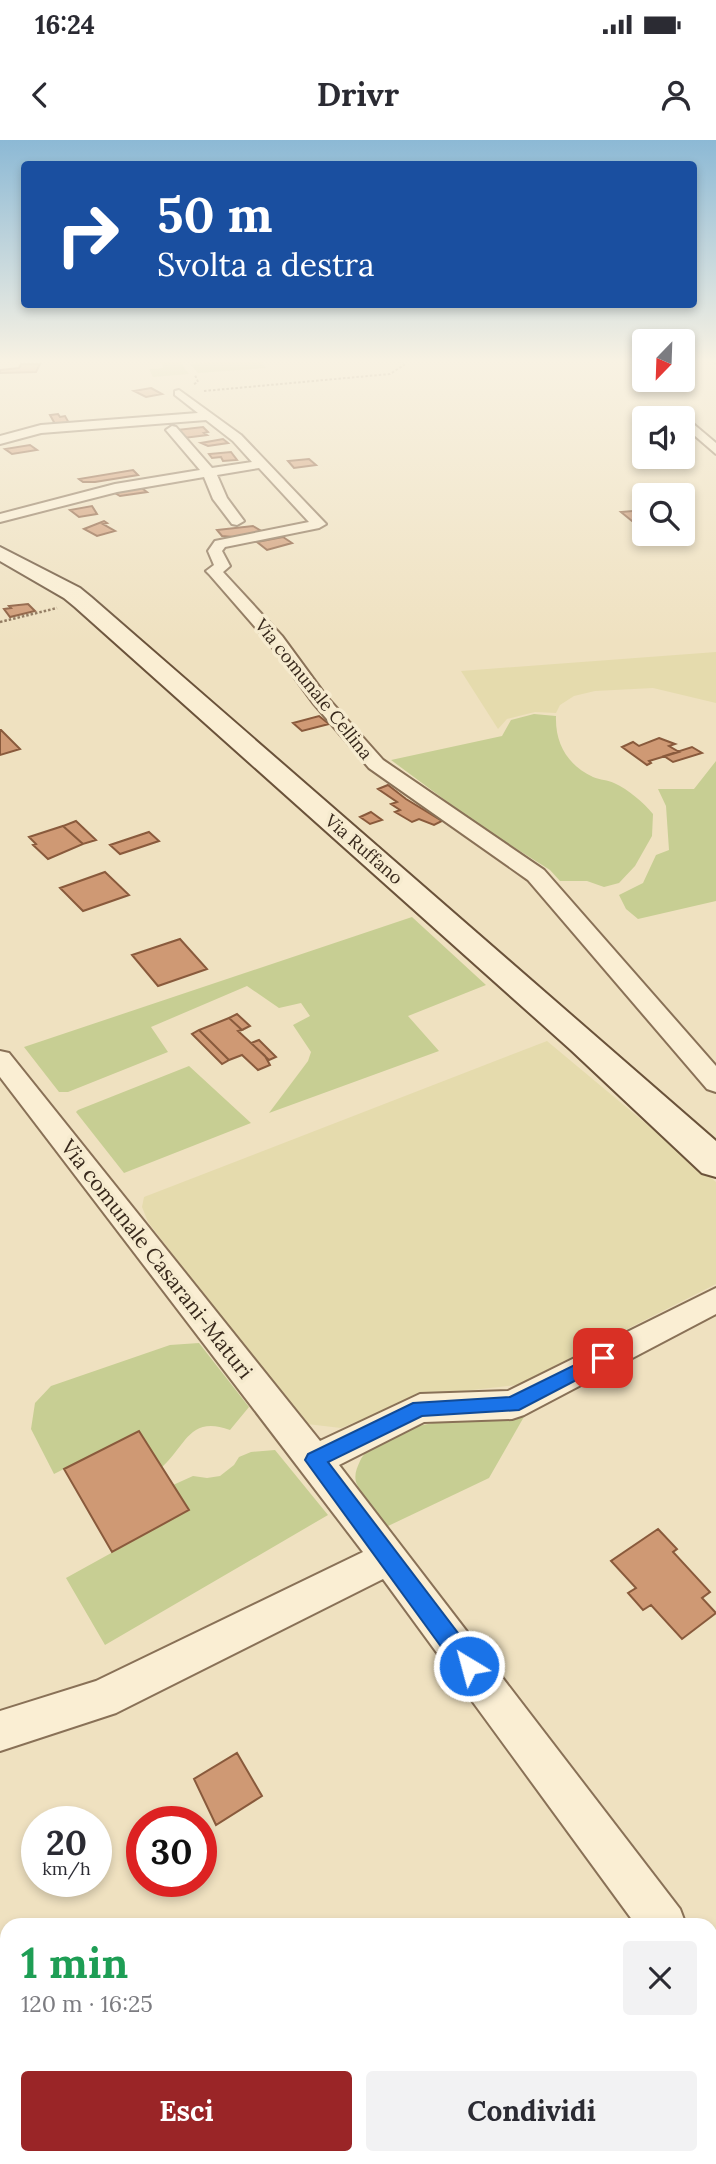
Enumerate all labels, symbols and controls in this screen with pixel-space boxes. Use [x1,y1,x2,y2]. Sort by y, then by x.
text: 16:24 [35,8,95,41]
text: Drivr [317,74,399,115]
icon: back [21,76,59,114]
icon: person [657,76,695,114]
text: 50 m [157,183,273,245]
icon: right [42,189,133,280]
text: Svolta a destra [157,244,374,285]
north arrow [632,329,695,392]
map controls [632,329,695,546]
button: sound [632,406,695,469]
button: search [632,483,695,546]
street label: Via comunale Cellina [250,613,378,764]
street label: Via Ruffano [320,808,408,889]
street label: Via comunale Casarani-Maturi [54,1133,259,1384]
pin [573,1328,633,1388]
icon: arrive [584,1339,622,1377]
position arrow [432,1629,506,1703]
speed limit sign: 30 [126,1806,217,1897]
text: 20 [46,1820,87,1865]
text: km/h [42,1857,91,1880]
text: 1 min [21,1936,128,1990]
button: close [623,1941,697,2015]
text: 120 m · 16:25 [21,1989,153,2018]
button: Esci [21,2071,352,2151]
button: Condividi [366,2071,697,2151]

